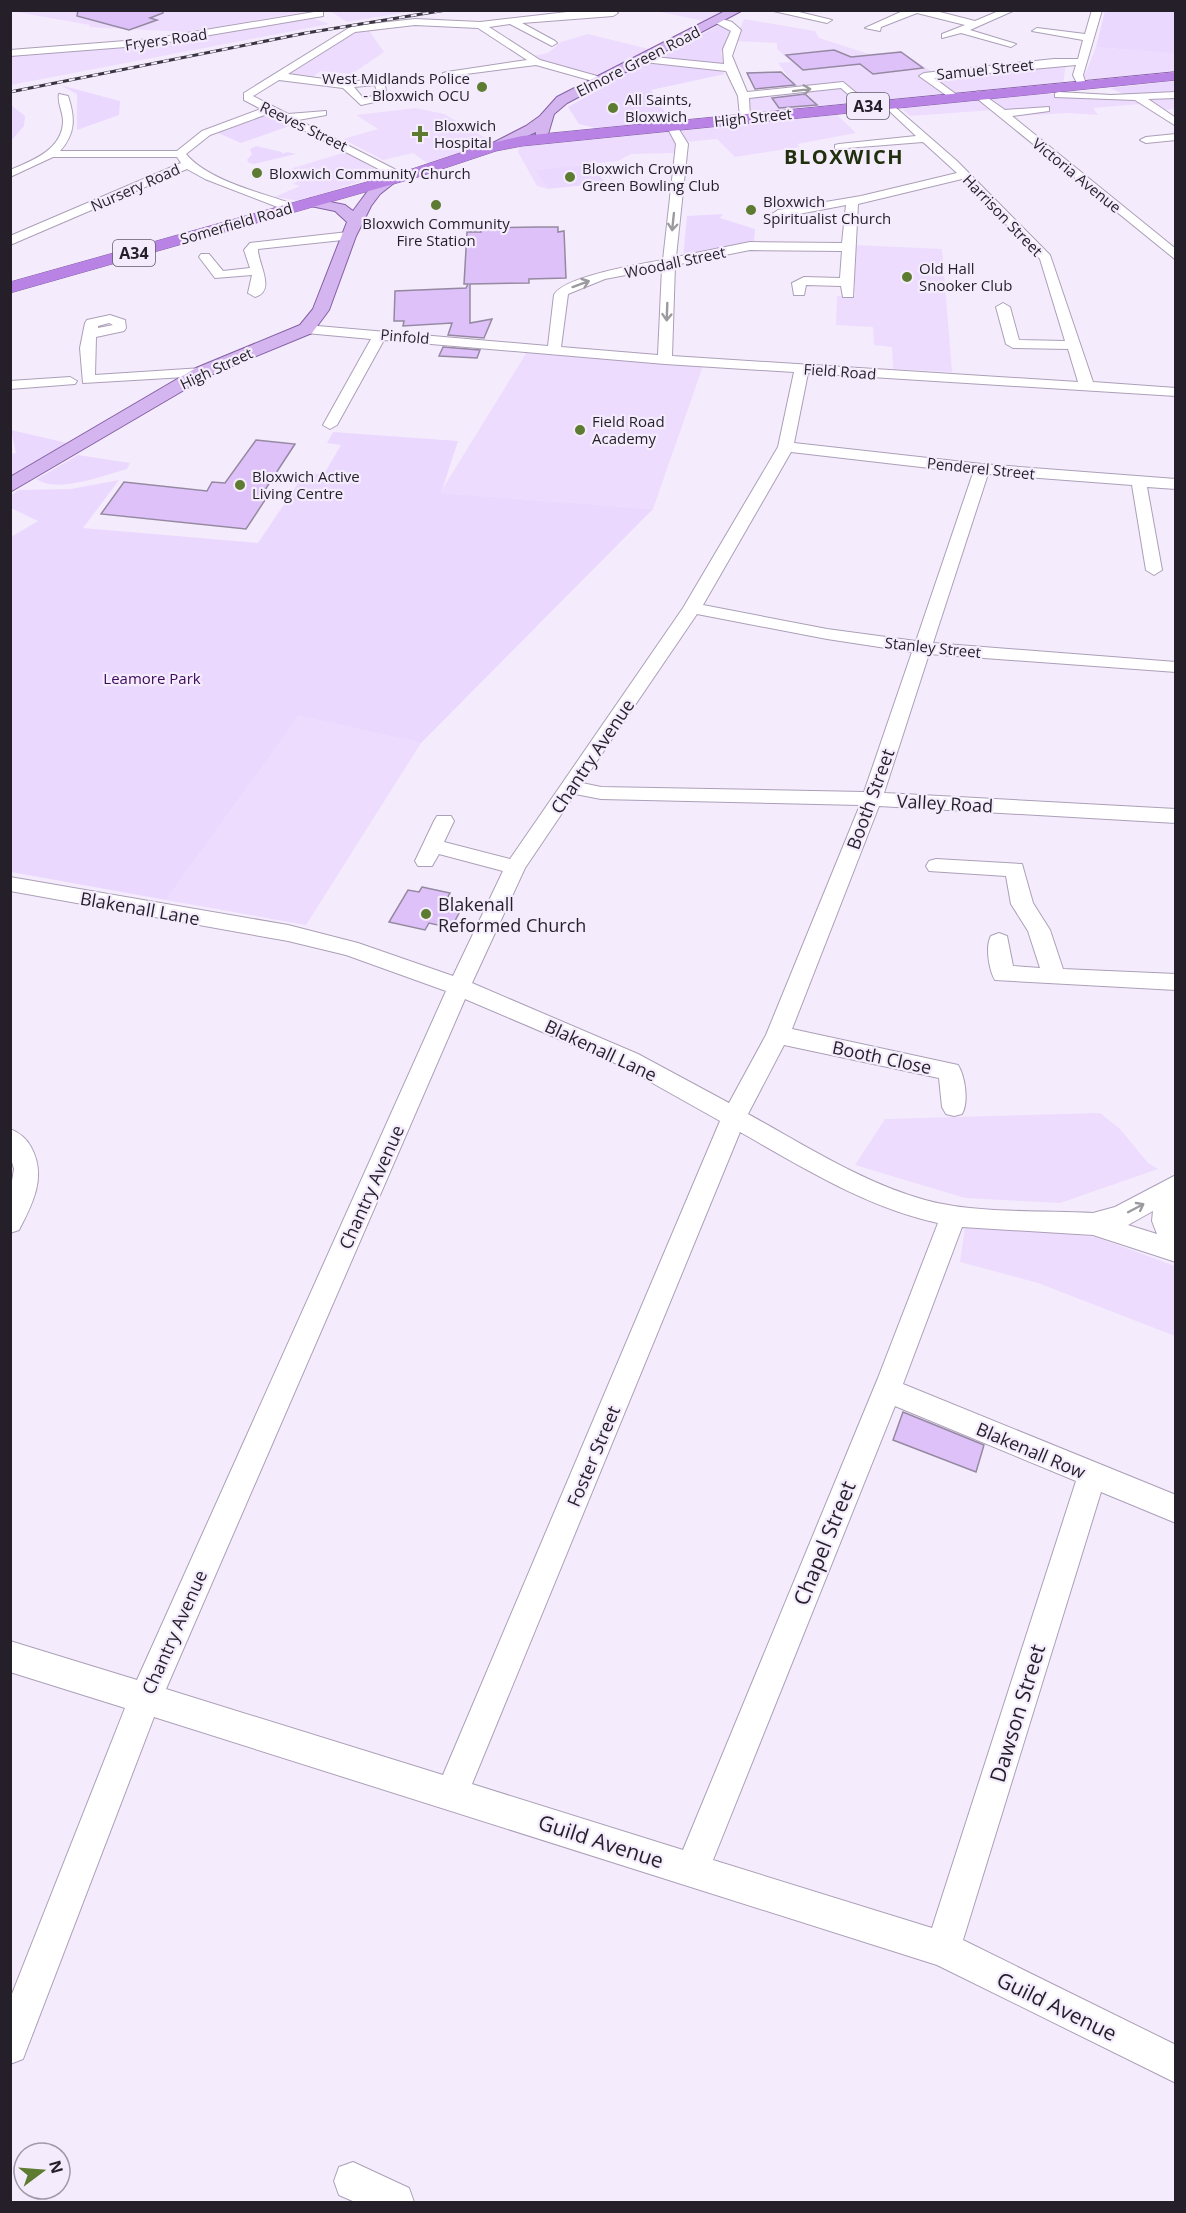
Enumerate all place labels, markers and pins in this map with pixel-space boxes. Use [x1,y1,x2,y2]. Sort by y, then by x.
place label: West Midlands Police - Bloxwich OCU [322,68,470,105]
marker: West Midlands Police - Bloxwich OCU [475,80,489,94]
place label: All Saints, Bloxwich [625,89,692,126]
marker: All Saints, Bloxwich [606,101,620,115]
place label: Bloxwich Hospital [434,115,496,152]
marker: Bloxwich Hospital [411,125,429,143]
place label: Bloxwich Crown Green Bowling Club [582,158,720,195]
place label: Bloxwich Community Church [269,163,471,183]
marker: Bloxwich Community Church [250,166,264,180]
marker: Bloxwich Crown Green Bowling Club [563,170,577,184]
place label: Bloxwich Spiritualist Church [763,191,891,228]
marker: Bloxwich Community Fire Station [429,198,443,212]
marker: Bloxwich Spiritualist Church [744,203,758,217]
place label: Bloxwich Community Fire Station [362,213,510,250]
place label: Old Hall Snooker Club [919,258,1012,295]
marker: Old Hall Snooker Club [900,270,914,284]
place label: Field Road Academy [592,411,665,448]
marker: Field Road Academy [573,423,587,437]
place label: Bloxwich Active Living Centre [252,466,360,503]
marker: Bloxwich Active Living Centre [233,478,247,492]
place label: Blakenall Reformed Church [438,892,586,937]
marker: Blakenall Reformed Church [419,907,433,921]

